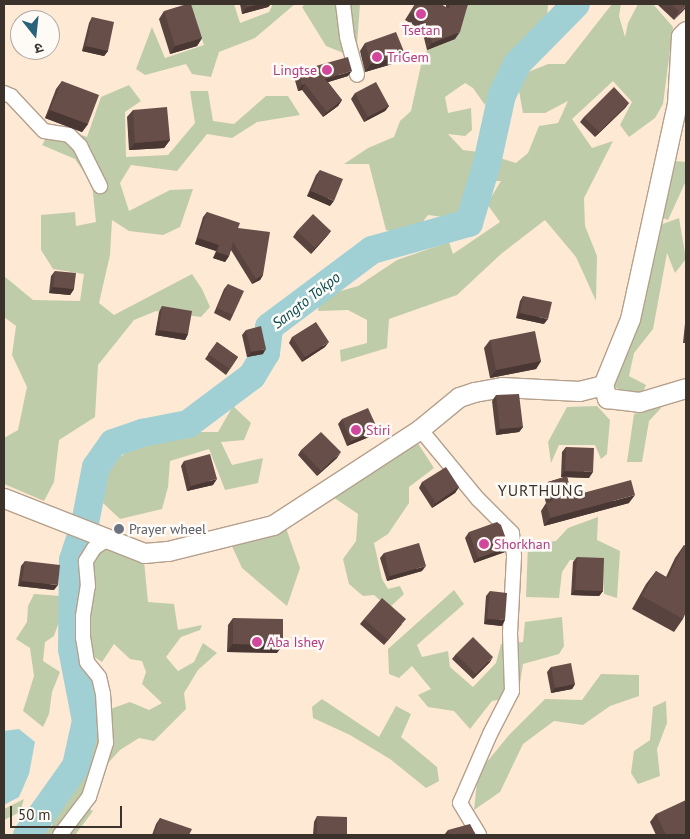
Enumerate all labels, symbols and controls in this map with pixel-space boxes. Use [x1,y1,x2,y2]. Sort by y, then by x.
marker: Tsetan [415,8,427,20]
north arrow [10,10,60,60]
place label: Tsetan [402,22,440,38]
text: उ [32,39,45,58]
place label: TriGem [387,49,429,65]
marker: TriGem [371,51,383,63]
place label: Lingtse [273,62,317,78]
marker: Lingtse [321,64,333,76]
water label: Sangto Tokpo [268,268,344,332]
place label: Stiri [366,422,390,438]
marker: Stiri [350,424,362,436]
district label: YURTHUNG [497,480,585,500]
place label: Prayer wheel [129,521,206,537]
marker: Prayer wheel [113,523,125,535]
place label: Shorkhan [494,536,550,552]
marker: Shorkhan [478,538,490,550]
place label: Aba Ishey [267,634,324,650]
marker: Aba Ishey [251,636,263,648]
scale bar [12,796,125,828]
text: 50 m [18,805,51,824]

